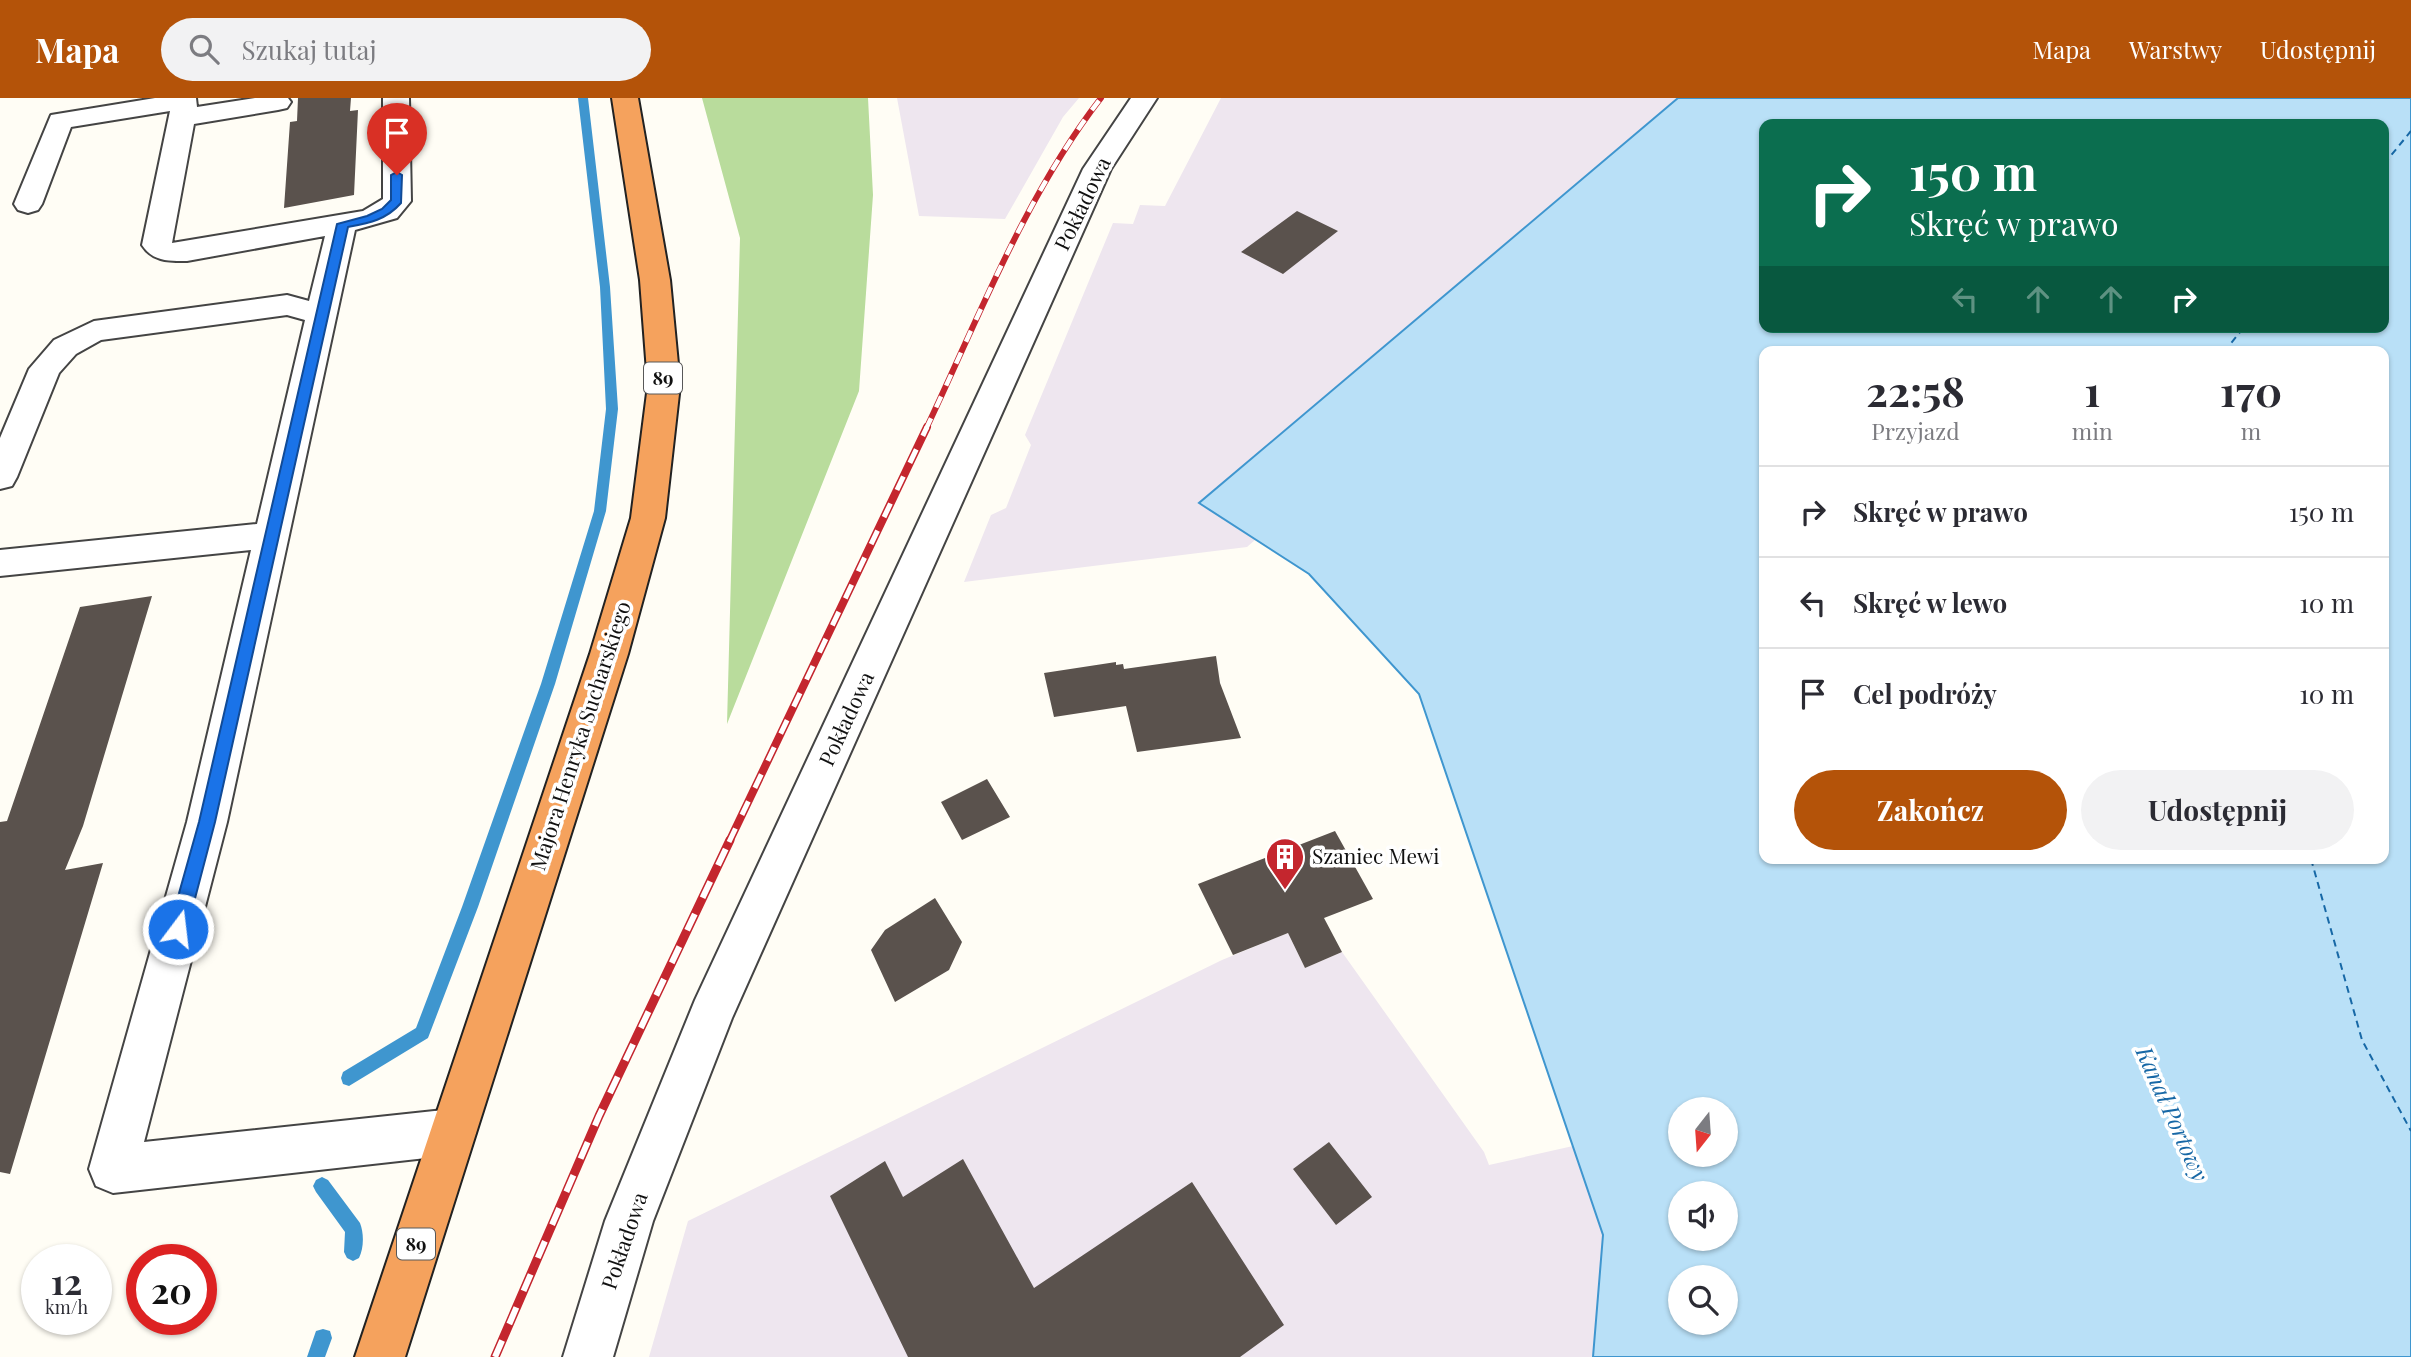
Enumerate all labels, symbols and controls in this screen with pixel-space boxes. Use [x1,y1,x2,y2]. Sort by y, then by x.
search box [161,18,651,81]
text: Mapa [35,27,119,71]
icon: search [185,30,223,68]
text: Szukaj tutaj [241,32,376,67]
text: Mapa [2032,33,2091,65]
text: Warstwy [2129,33,2222,65]
text: Udostępnij [2260,33,2376,65]
pin [367,103,427,175]
icon: arrive [378,114,416,152]
text: 150 m [1909,138,2037,203]
icon: right [1794,147,1885,238]
street label: Pokładowa [1047,151,1116,255]
text: Skręć w prawo [1909,201,2119,244]
icon: left [1946,280,1984,318]
icon: ahead [2019,280,2057,318]
icon: ahead [2092,280,2130,318]
icon: right [2165,280,2203,318]
road number: 89 [644,362,682,394]
text: 22:58 [1866,362,1965,418]
text: 1 [2084,362,2100,418]
text: 170 [2220,362,2282,418]
text: Przyjazd [1871,415,1960,446]
text: min [2072,415,2113,446]
text: m [2241,415,2261,446]
icon: right [1794,493,1832,531]
text: Skręć w prawo [1853,494,2028,529]
text: 150 m [2289,494,2354,529]
icon: left [1794,584,1832,622]
text: Skręć w lewo [1853,585,2007,620]
text: 10 m [2299,585,2354,620]
street label: Majora Henryka Sucharskiego [522,597,636,874]
street label: Pokładowa [811,666,879,770]
icon: arrive [1794,675,1832,713]
text: Cel podróży [1853,676,1997,711]
text: 10 m [2299,676,2354,711]
button: Zakończ [1794,770,2067,850]
button: Udostępnij [2081,770,2354,850]
building icon: Szaniec Mewi [1264,836,1306,891]
place label: Szaniec Mewi [1312,841,1439,869]
position arrow [141,892,215,966]
water label: Kanał Portowy [2129,1040,2217,1186]
north arrow [1668,1097,1738,1167]
map controls [1668,1097,1738,1335]
button: sound [1668,1181,1738,1251]
street label: Pokładowa [593,1188,653,1293]
road number: 89 [397,1228,435,1260]
speed limit sign: 20 [126,1244,217,1335]
text: 12 [51,1257,82,1304]
button: search [1668,1265,1738,1335]
text: km/h [45,1295,88,1319]

